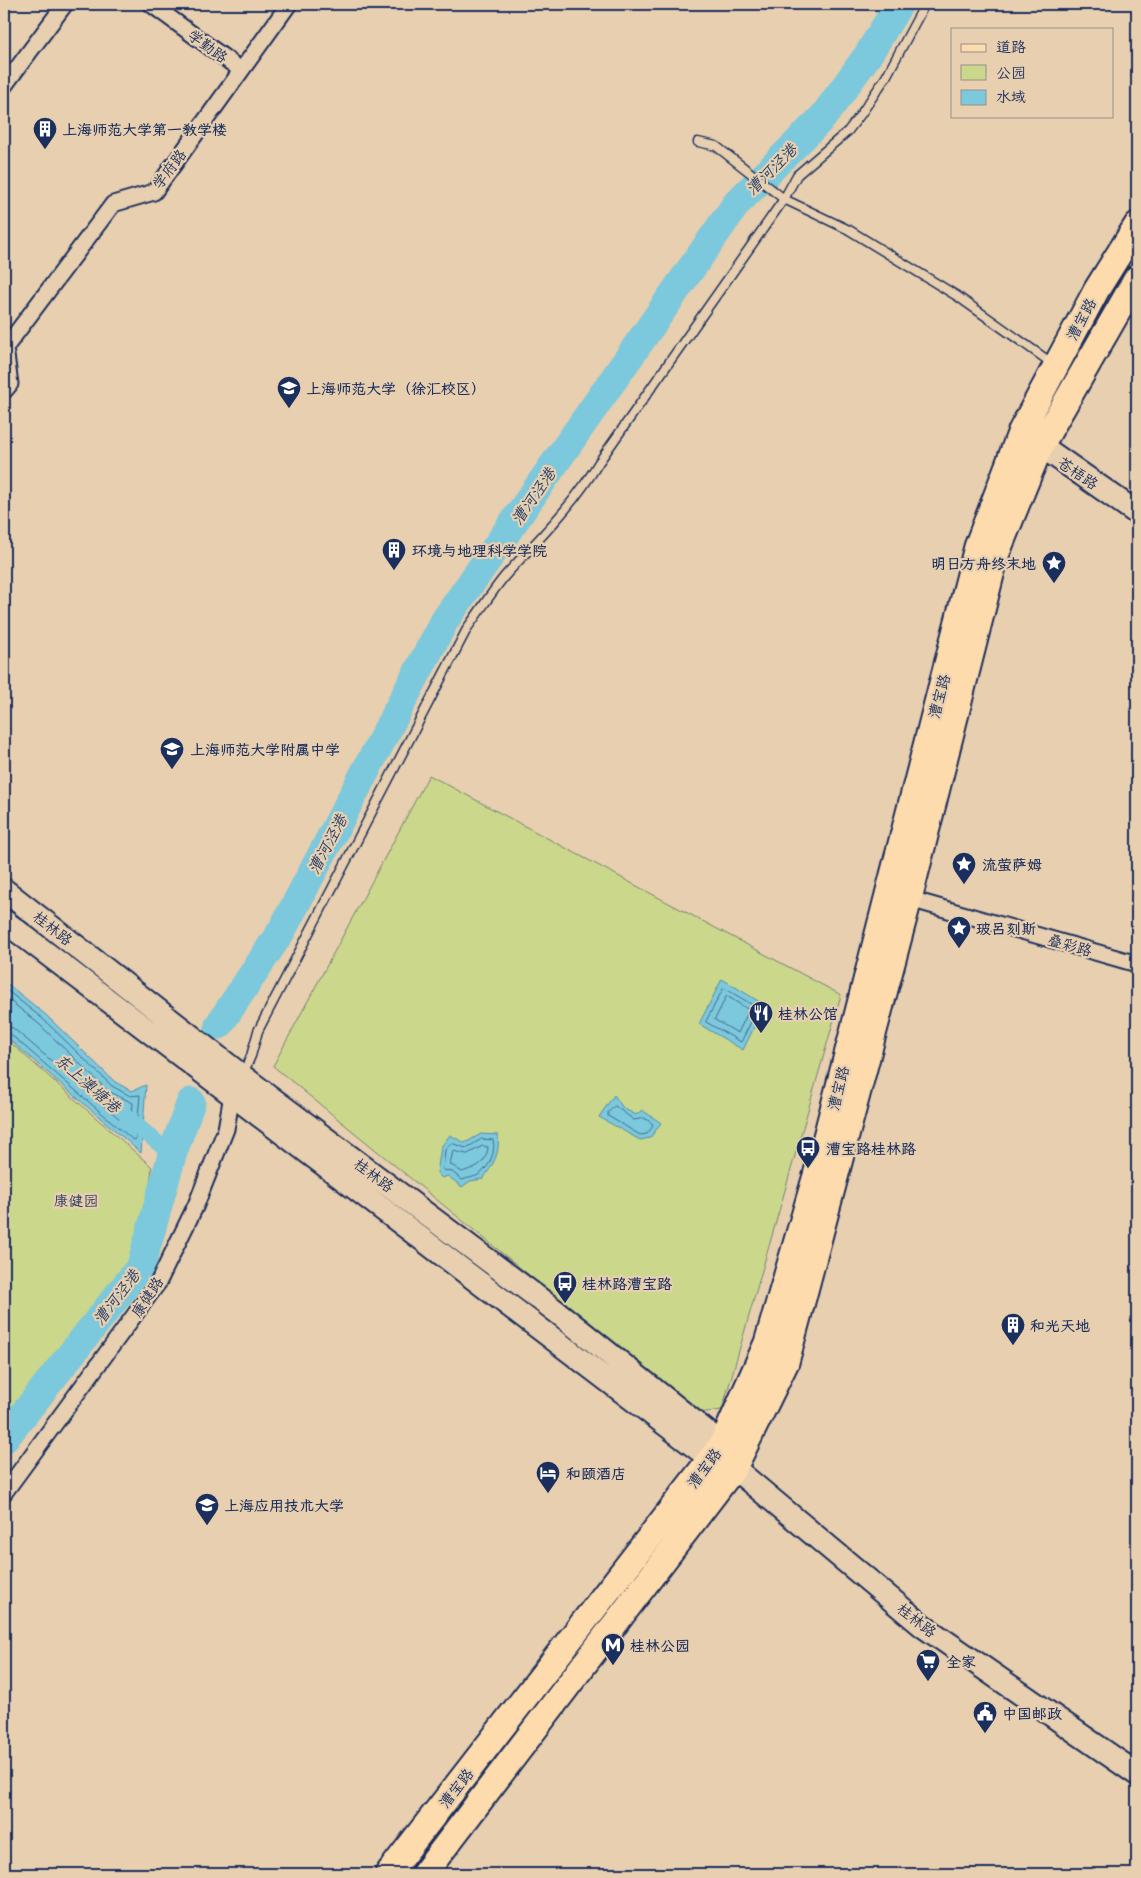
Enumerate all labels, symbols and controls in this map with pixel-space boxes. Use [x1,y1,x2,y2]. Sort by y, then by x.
street label: 学勤路 [184,25,232,67]
legend [951,28,1114,118]
text: 道路 [996,37,1026,56]
text: 公园 [996,63,1026,82]
text: 水域 [996,87,1026,106]
building icon: 上海师范大学第一教学楼 [32,116,58,150]
place label: 上海师范大学第一教学楼 [62,120,227,139]
water label: 漕河泾港 [741,138,802,199]
street label: 学府路 [148,145,190,193]
street label: 漕宝路 [1062,295,1100,343]
school or university icon: 上海师范大学（徐汇校区） [276,375,302,409]
place label: 上海师范大学（徐汇校区） [306,379,486,398]
street label: 苍梧路 [1054,453,1102,493]
water label: 漕河泾港 [506,462,561,528]
building icon: 环境与地理科学学院 [381,537,407,571]
place label: 环境与地理科学学院 [412,541,547,560]
place icon: 明日方舟终末地 [1041,550,1067,584]
place label: 明日方舟终末地 [931,554,1036,573]
street label: 漕宝路 [924,672,954,720]
school or university icon: 上海师范大学附属中学 [159,736,185,770]
place label: 上海师范大学附属中学 [190,740,340,759]
water label: 漕河泾港 [303,809,352,877]
place icon: 流萤萨姆 [951,851,977,885]
place label: 流萤萨姆 [982,855,1042,874]
street label: 桂林路 [29,907,77,949]
place icon: 玻吕刻斯 [946,915,972,949]
place label: 玻吕刻斯 [976,919,1036,938]
street label: 叠彩路 [1046,930,1094,960]
restaurant icon: 桂林公馆 [748,1000,774,1034]
place label: 桂林公馆 [778,1004,838,1023]
water label: 东上澳塘港 [51,1049,126,1118]
street label: 漕宝路 [823,1064,853,1112]
bus stop icon: 漕宝路桂林路 [795,1135,821,1169]
place label: 漕宝路桂林路 [826,1139,916,1158]
street label: 桂林路 [350,1154,398,1196]
park label: 康健园 [53,1191,99,1210]
water label: 漕河泾港 [88,1264,145,1328]
bus stop icon: 桂林路漕宝路 [552,1270,578,1304]
street label: 康健路 [127,1273,167,1321]
place label: 桂林路漕宝路 [582,1274,672,1293]
building icon: 和光天地 [1000,1312,1026,1346]
place label: 和光天地 [1030,1316,1090,1335]
street label: 漕宝路 [683,1444,725,1492]
hotel icon: 和颐酒店 [535,1460,561,1494]
place label: 和颐酒店 [566,1464,626,1483]
school or university icon: 上海应用技术大学 [194,1492,220,1526]
place label: 上海应用技术大学 [224,1496,344,1515]
street label: 桂林路 [893,1599,941,1641]
metro station icon: 桂林公园 [600,1632,626,1666]
place label: 桂林公园 [630,1636,690,1655]
supermarket icon: 全家 [915,1648,941,1682]
place label: 全家 [946,1652,976,1671]
public building icon: 中国邮政 [972,1700,998,1734]
place label: 中国邮政 [1002,1704,1062,1723]
street label: 漕宝路 [435,1764,477,1812]

